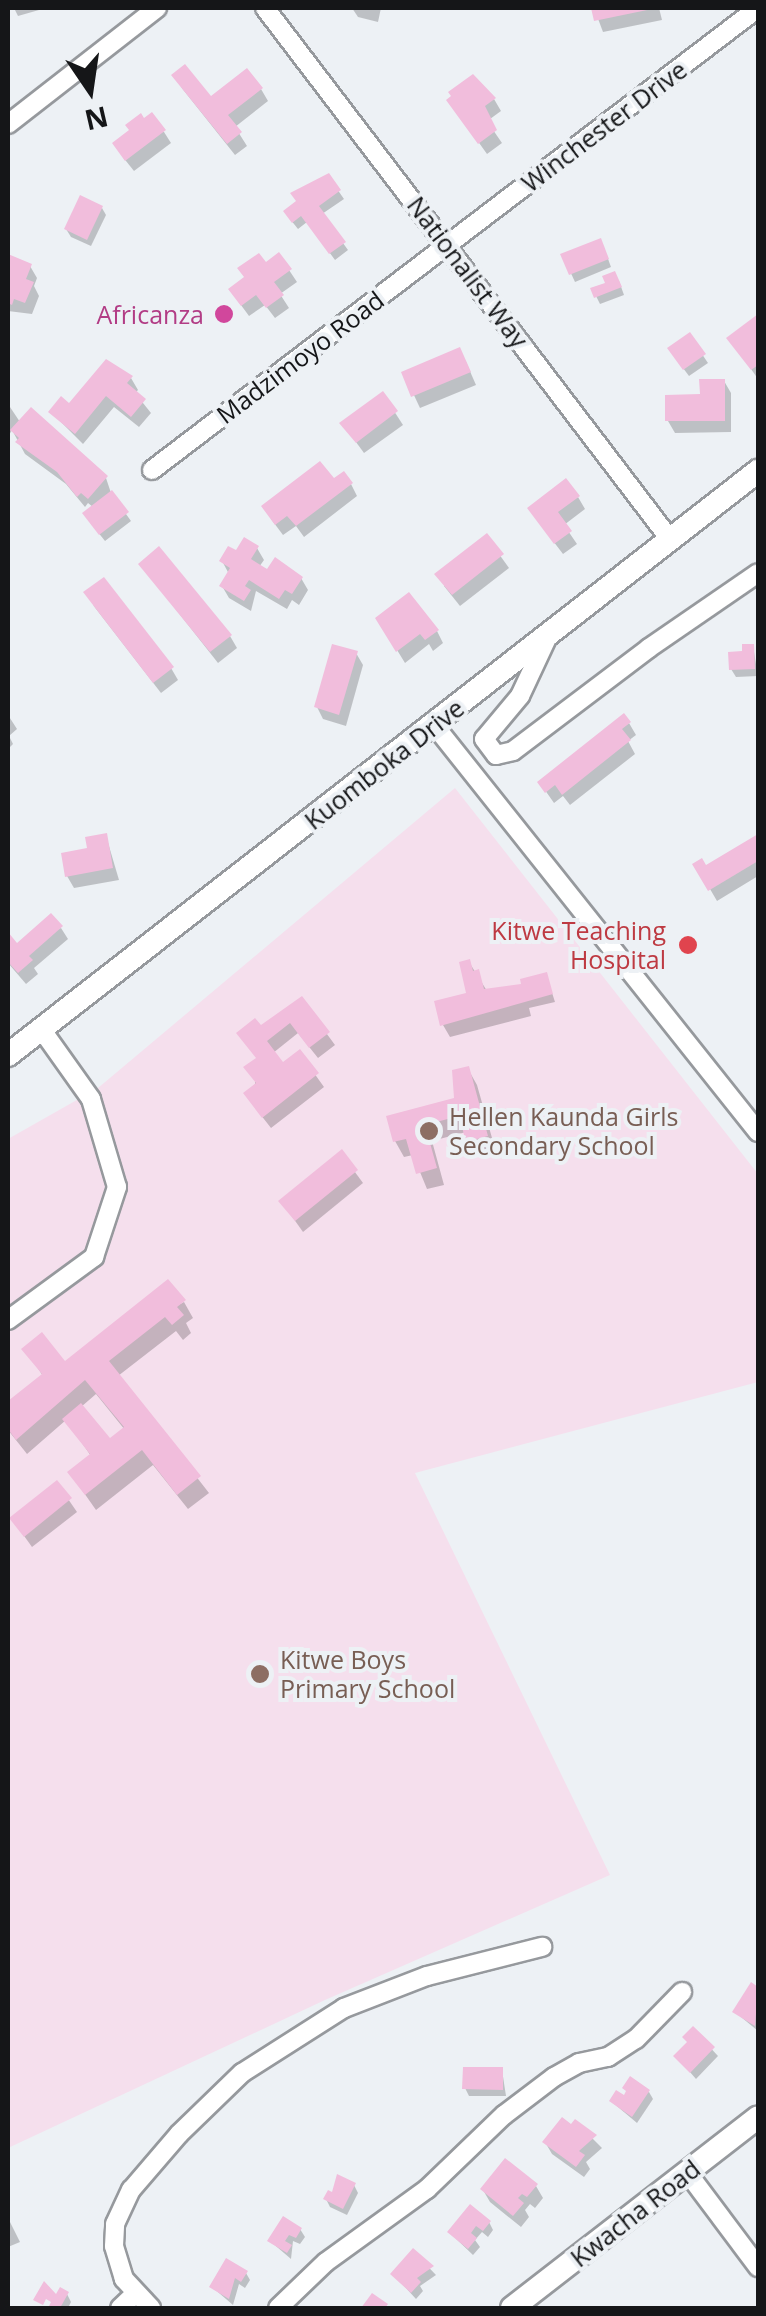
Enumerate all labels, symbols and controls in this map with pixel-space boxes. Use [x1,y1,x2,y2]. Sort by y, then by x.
north arrow [40,40,140,140]
street label: Winchester Drive [516,54,692,198]
text: N [81,98,112,140]
street label: Nationalist Way [401,190,535,354]
street label: Madzimoyo Road [210,284,390,430]
place label: Africanza [96,299,204,329]
marker: Africanza [213,303,235,325]
street label: Kuomboka Drive [298,693,470,835]
place label: Kitwe Teaching Hospital [491,916,666,975]
marker: Kitwe Teaching Hospital [675,932,701,958]
place label: Hellen Kaunda Girls Secondary School [449,1102,678,1161]
marker: Hellen Kaunda Girls Secondary School [418,1120,440,1142]
place label: Kitwe Boys Primary School [280,1645,455,1704]
marker: Kitwe Boys Primary School [249,1663,271,1685]
street label: Kwacha Road [564,2153,706,2273]

